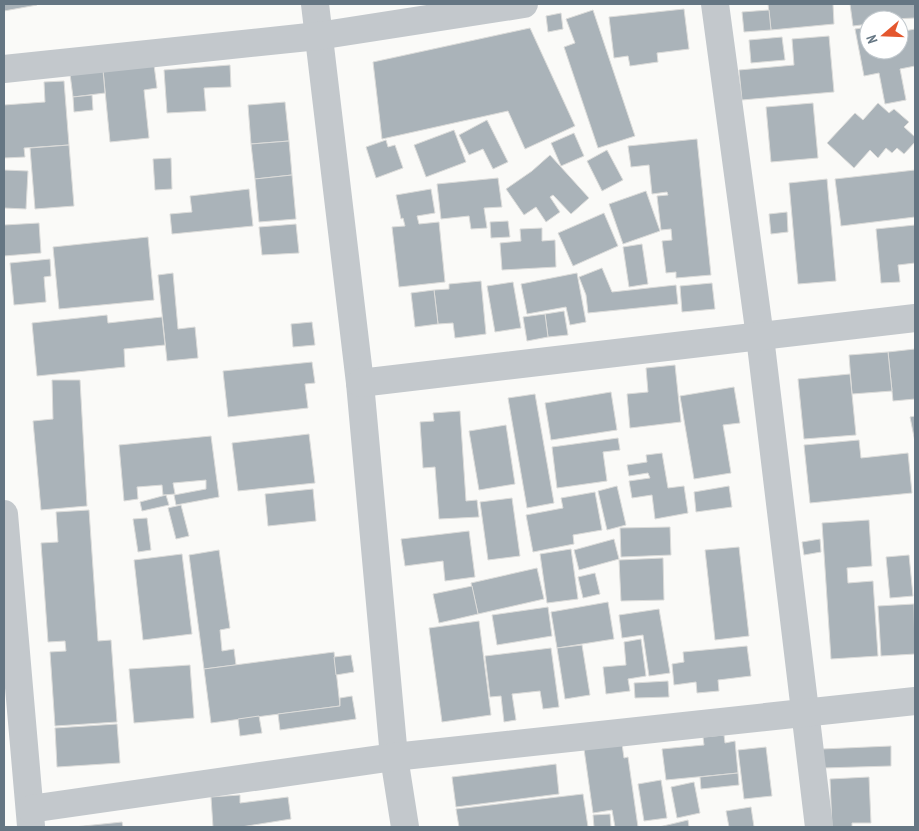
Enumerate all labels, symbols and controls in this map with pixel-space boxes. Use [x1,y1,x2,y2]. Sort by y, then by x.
north arrow [859,10,909,60]
text: N [862,33,881,46]

